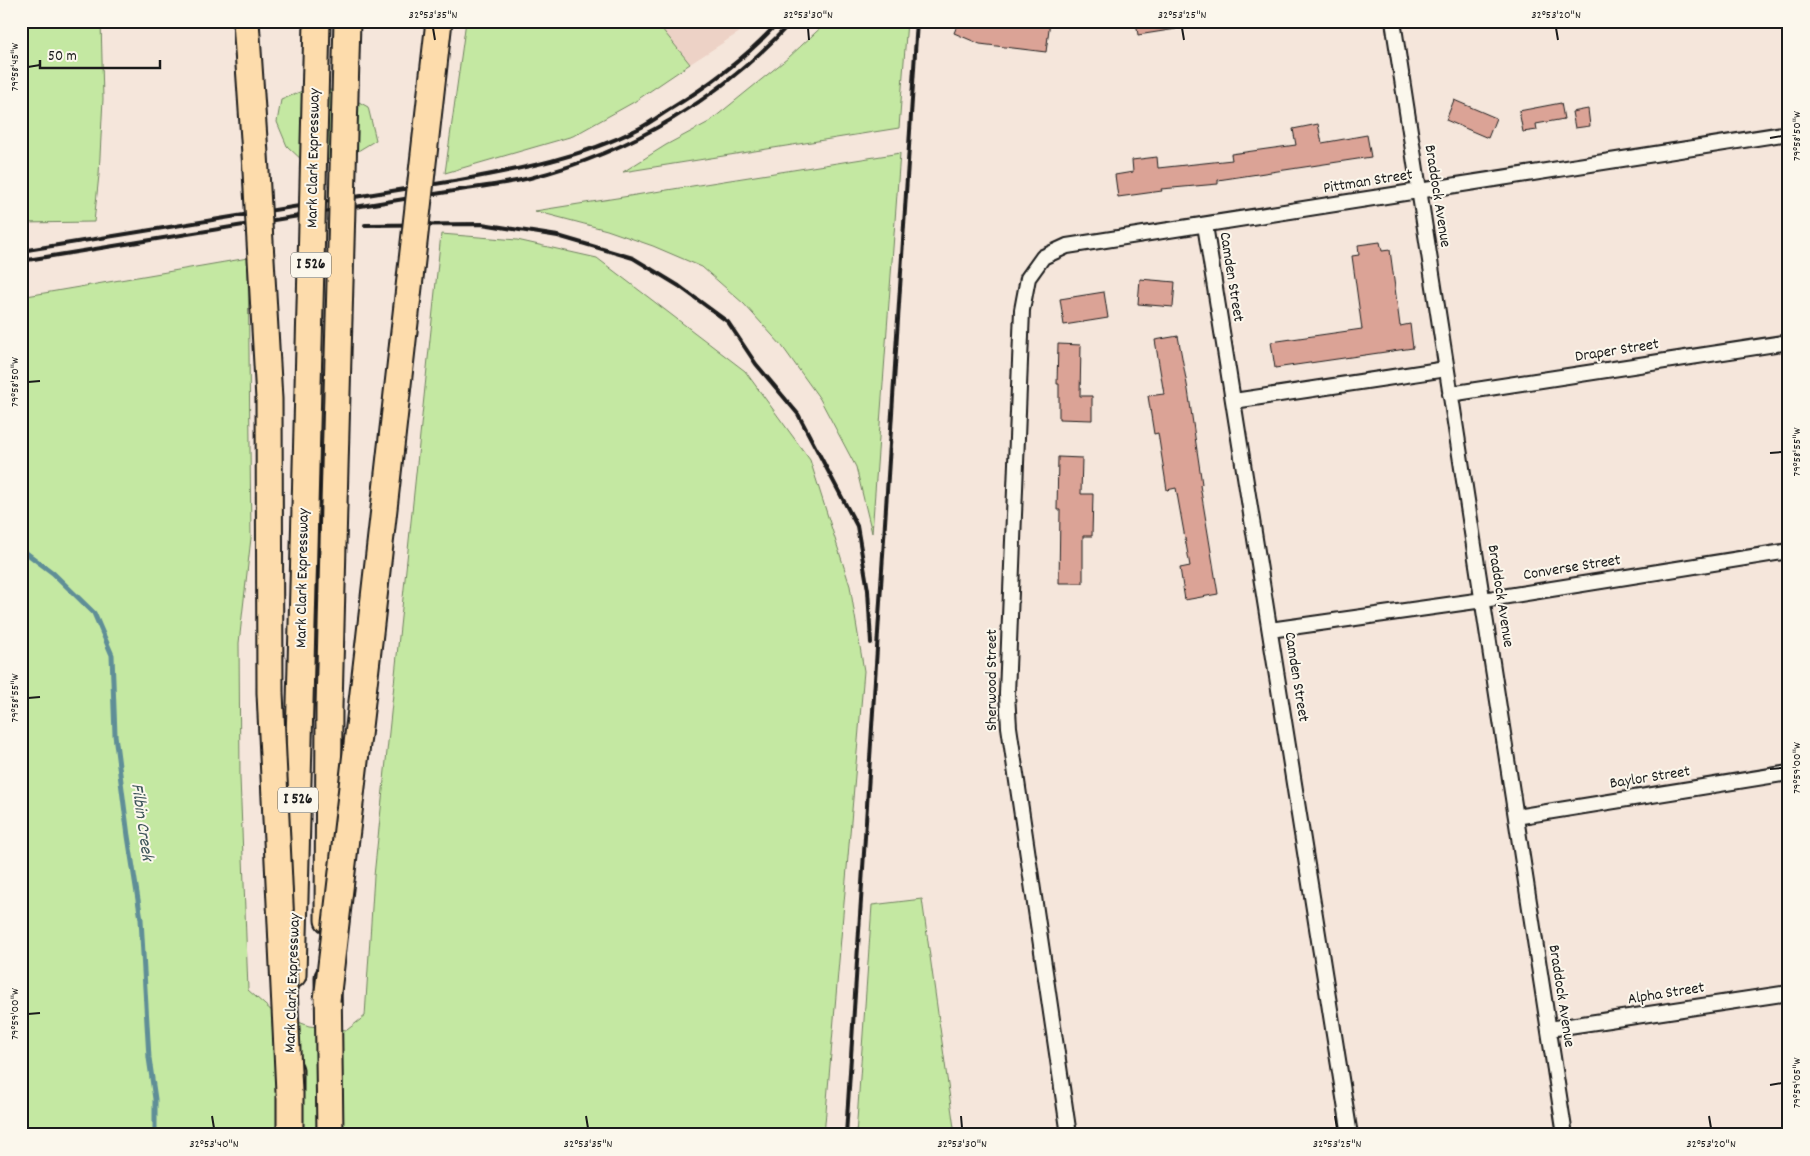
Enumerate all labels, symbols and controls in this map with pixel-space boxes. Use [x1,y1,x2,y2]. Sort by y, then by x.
text: 32°53'35"N [409,7,457,24]
text: 32°53'30"N [783,7,833,24]
text: 32°53'25"N [1158,7,1206,24]
text: 32°53'20"N [1531,7,1581,24]
scale bar [40,38,160,70]
text: 79°58'45"W [7,43,24,91]
text: 50 m [48,46,77,68]
street label: Mark Clark Expressway [301,87,327,228]
text: 79°58'50"W [1789,111,1806,161]
street label: Braddock Avenue [1418,143,1456,249]
street label: Pittman Street [1322,164,1415,200]
street label: Camden Street [1213,230,1249,324]
road number: I 526 [291,252,331,278]
street label: Draper Street [1573,333,1661,369]
text: 79°58'50"W [7,357,24,407]
text: 79°58'55"W [1789,427,1806,476]
street label: Mark Clark Expressway [290,507,316,648]
street label: Braddock Avenue [1481,543,1519,649]
street label: Converse Street [1522,549,1622,587]
street label: Sherwood Street [981,629,1004,731]
street label: Camden Street [1278,630,1314,724]
text: 79°58'55"W [7,673,24,722]
text: 79°59'00"W [1789,742,1806,794]
street label: Baylor Street [1608,760,1692,796]
water label: Filbin Creek [123,782,159,864]
road number: I 526 [278,788,318,812]
street label: Mark Clark Expressway [279,912,307,1053]
street label: Braddock Avenue [1542,943,1580,1049]
street label: Alpha Street [1626,977,1706,1011]
text: 79°59'00"W [7,988,24,1040]
text: 79°59'05"W [1789,1058,1806,1108]
text: 32°53'40"N [189,1136,239,1153]
text: 32°53'35"N [564,1136,612,1153]
text: 32°53'30"N [937,1136,987,1153]
text: 32°53'25"N [1313,1136,1361,1153]
text: 32°53'20"N [1686,1136,1736,1153]

